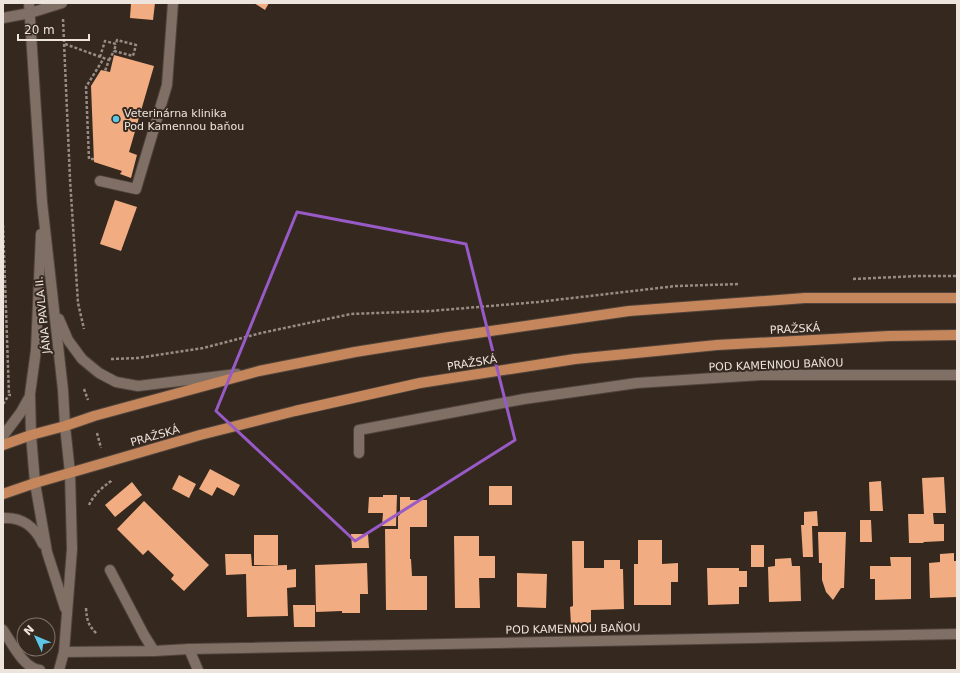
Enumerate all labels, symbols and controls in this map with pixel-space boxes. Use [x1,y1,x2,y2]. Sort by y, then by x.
scale bar [18,16,89,42]
text: 20 m [24,23,55,37]
place label: Veterinárna klinika Pod Kamennou baňou [124,107,244,133]
marker: Veterinárna klinika Pod Kamennou baňou [111,114,121,124]
street label: JÁNA PAVLA II. [32,276,54,355]
street label: PRAŽSKÁ [769,321,821,337]
street label: PRAŽSKÁ [446,353,498,373]
street label: POD KAMENNOU BAŇOU [708,356,844,374]
street label: PRAŽSKÁ [129,423,181,449]
north arrow [16,617,56,657]
street label: POD KAMENNOU BAŇOU [505,621,641,637]
text: N [21,623,37,638]

